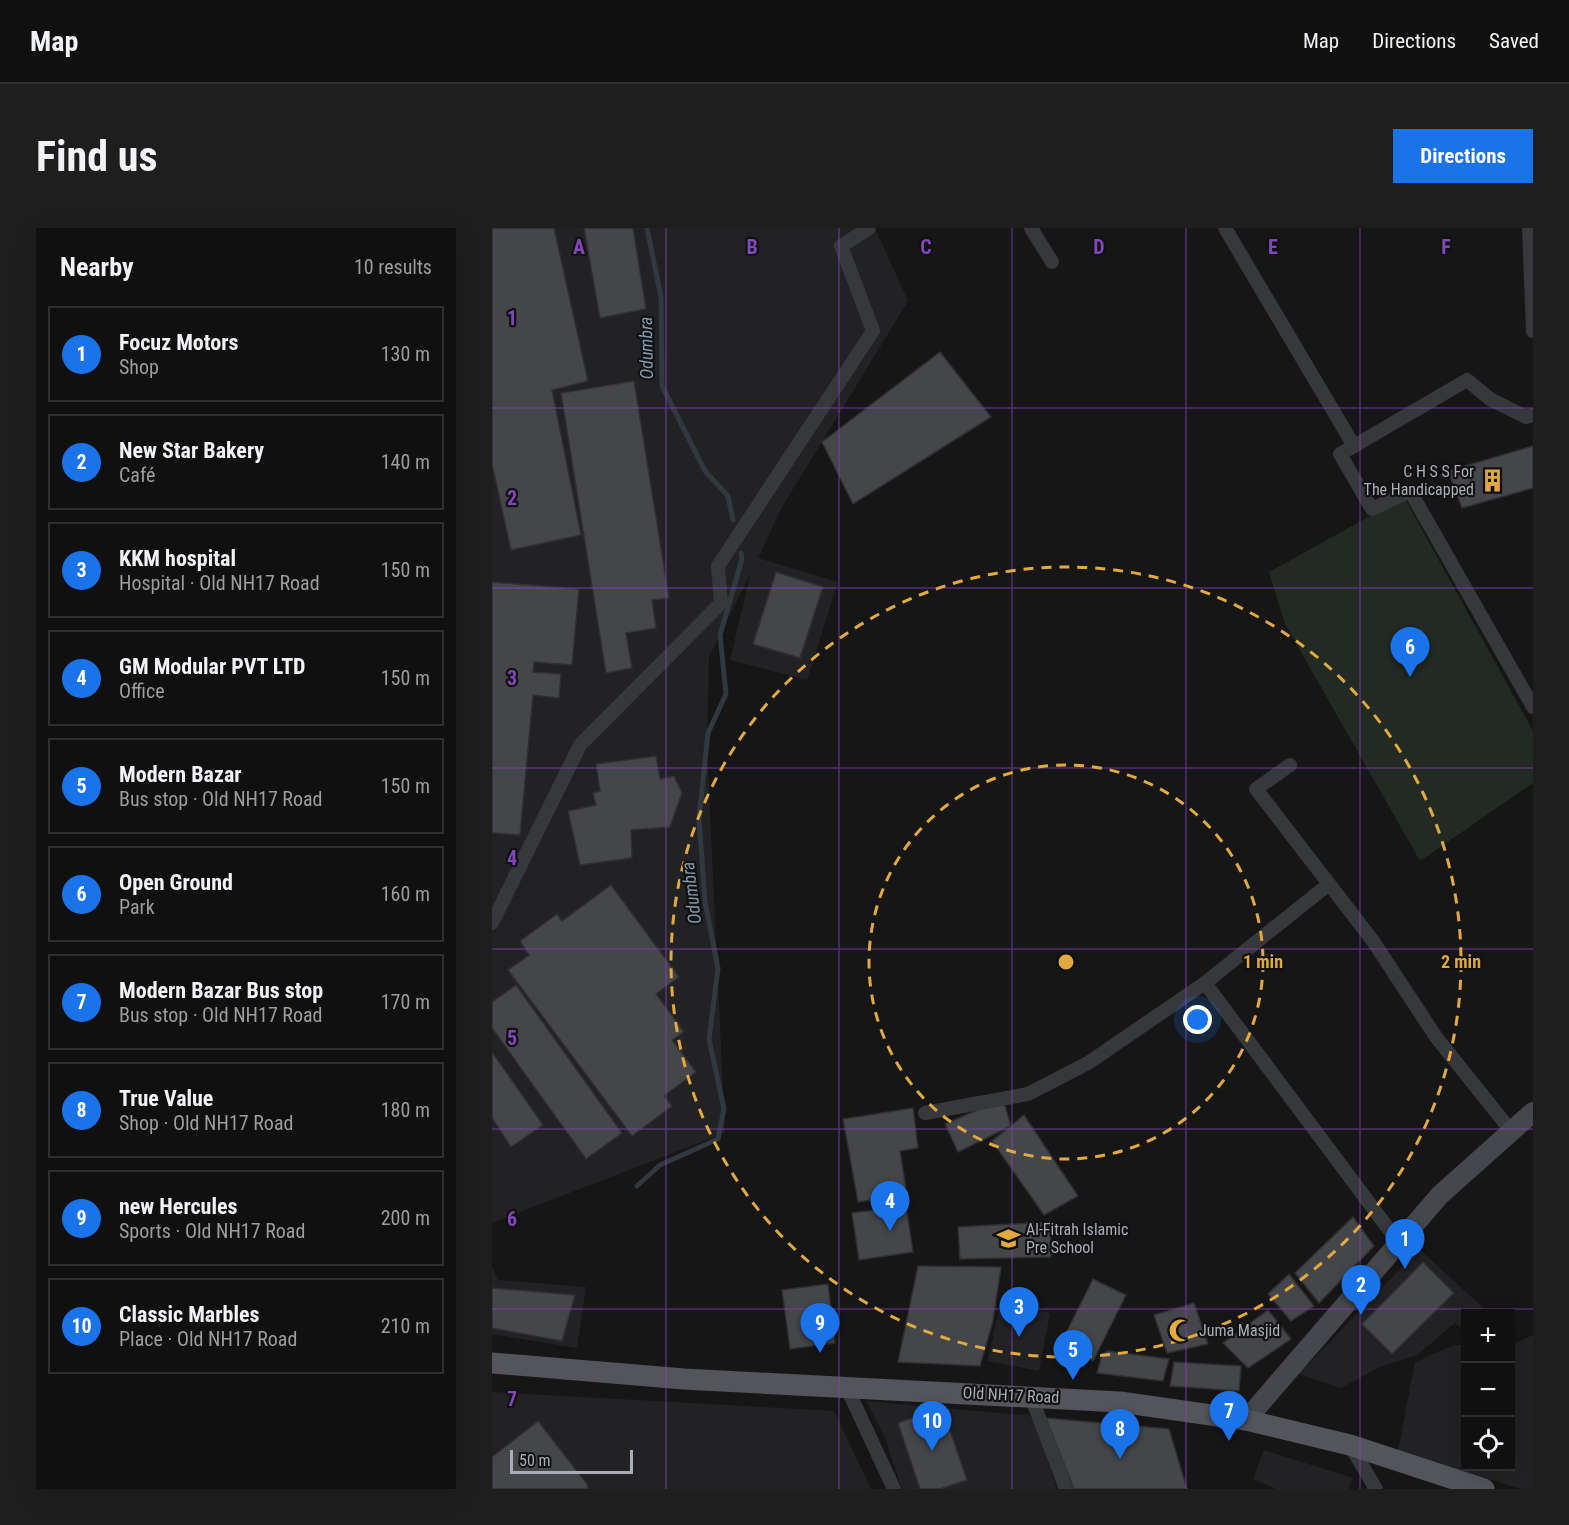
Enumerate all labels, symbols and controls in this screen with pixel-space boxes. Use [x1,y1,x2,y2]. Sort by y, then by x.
text: Map [30,25,78,58]
text: Map [1303,29,1339,53]
text: Directions [1372,29,1456,53]
text: Saved [1489,29,1539,53]
button: Directions [1393,129,1533,183]
text: Find us [36,132,157,181]
text: A [573,235,585,259]
text: B [746,235,758,259]
text: C [920,235,932,259]
text: D [1093,235,1105,259]
text: E [1268,235,1278,259]
text: F [1441,235,1451,259]
text: Nearby [60,252,134,282]
text: 10 results [354,255,432,279]
text: 1 [507,306,517,330]
water label: Odumbra [635,316,657,380]
text: Focuz Motors [119,330,238,355]
text: 1 [76,342,87,366]
text: 130 m [381,342,430,366]
text: Shop [119,355,159,379]
text: New Star Bakery [119,438,264,463]
text: 2 [76,450,87,474]
text: 140 m [381,450,430,474]
place label: C H S S For The Handicapped [1364,462,1474,499]
text: Café [119,463,155,487]
building icon: C H S S For The Handicapped [1479,467,1505,493]
text: 2 [507,486,517,510]
text: KKM hospital [119,546,236,571]
text: 3 [76,558,87,582]
text: 150 m [381,558,430,582]
text: Hospital · Old NH17 Road [119,571,320,595]
pin: 6 [1390,628,1430,677]
text: GM Modular PVT LTD [119,654,306,679]
text: 4 [76,666,87,690]
text: 150 m [381,666,430,690]
text: 3 [507,666,517,690]
text: Office [119,679,165,703]
text: Modern Bazar [119,762,242,787]
text: 5 [76,774,87,798]
text: 150 m [381,774,430,798]
text: Bus stop · Old NH17 Road [119,787,323,811]
text: 4 [507,846,517,870]
water label: Odumbra [677,861,705,925]
text: Open Ground [119,870,233,895]
text: 6 [76,882,87,906]
text: 160 m [381,882,430,906]
text: Park [119,895,155,919]
text: 1 min [1243,951,1283,972]
text: 2 min [1441,951,1481,972]
centre of rings [1056,952,1076,972]
text: Modern Bazar Bus stop [119,978,323,1003]
text: 7 [76,990,87,1014]
text: 170 m [381,990,430,1014]
text: Bus stop · Old NH17 Road [119,1003,323,1027]
your location [1183,1005,1212,1034]
text: 5 [507,1026,517,1050]
text: True Value [119,1086,213,1111]
text: 8 [76,1098,87,1122]
text: 180 m [381,1098,430,1122]
text: Shop · Old NH17 Road [119,1111,293,1135]
pin: 4 [870,1182,910,1231]
text: new Hercules [119,1194,237,1219]
text: 9 [76,1206,87,1230]
text: 200 m [381,1206,430,1230]
text: 6 [507,1207,517,1231]
text: Sports · Old NH17 Road [119,1219,305,1243]
place label: Al-Fitrah Islamic Pre School [1026,1220,1128,1257]
pin: 1 [1386,1220,1424,1269]
school or university icon: Al-Fitrah Islamic Pre School [995,1225,1021,1251]
pin: 2 [1342,1266,1380,1315]
pin: 3 [1000,1288,1038,1337]
text: Classic Marbles [119,1302,259,1327]
pin: 9 [800,1304,840,1353]
map controls [1461,1309,1515,1471]
button: + [1461,1309,1515,1363]
text: 10 [71,1314,92,1338]
text: 210 m [381,1314,430,1338]
mosque icon: Juma Masjid [1168,1317,1194,1343]
place label: Juma Masjid [1199,1321,1280,1340]
text: Place · Old NH17 Road [119,1327,297,1351]
pin: 5 [1054,1330,1092,1380]
button: − [1461,1363,1515,1417]
street label: Old NH17 Road [962,1383,1060,1407]
text: 7 [507,1387,517,1411]
pin: 7 [1210,1392,1248,1441]
pin: 10 [912,1402,952,1451]
pin: 8 [1100,1410,1140,1459]
button: locate [1461,1417,1515,1471]
scale bar [510,1447,633,1474]
text: 50 m [519,1451,551,1470]

